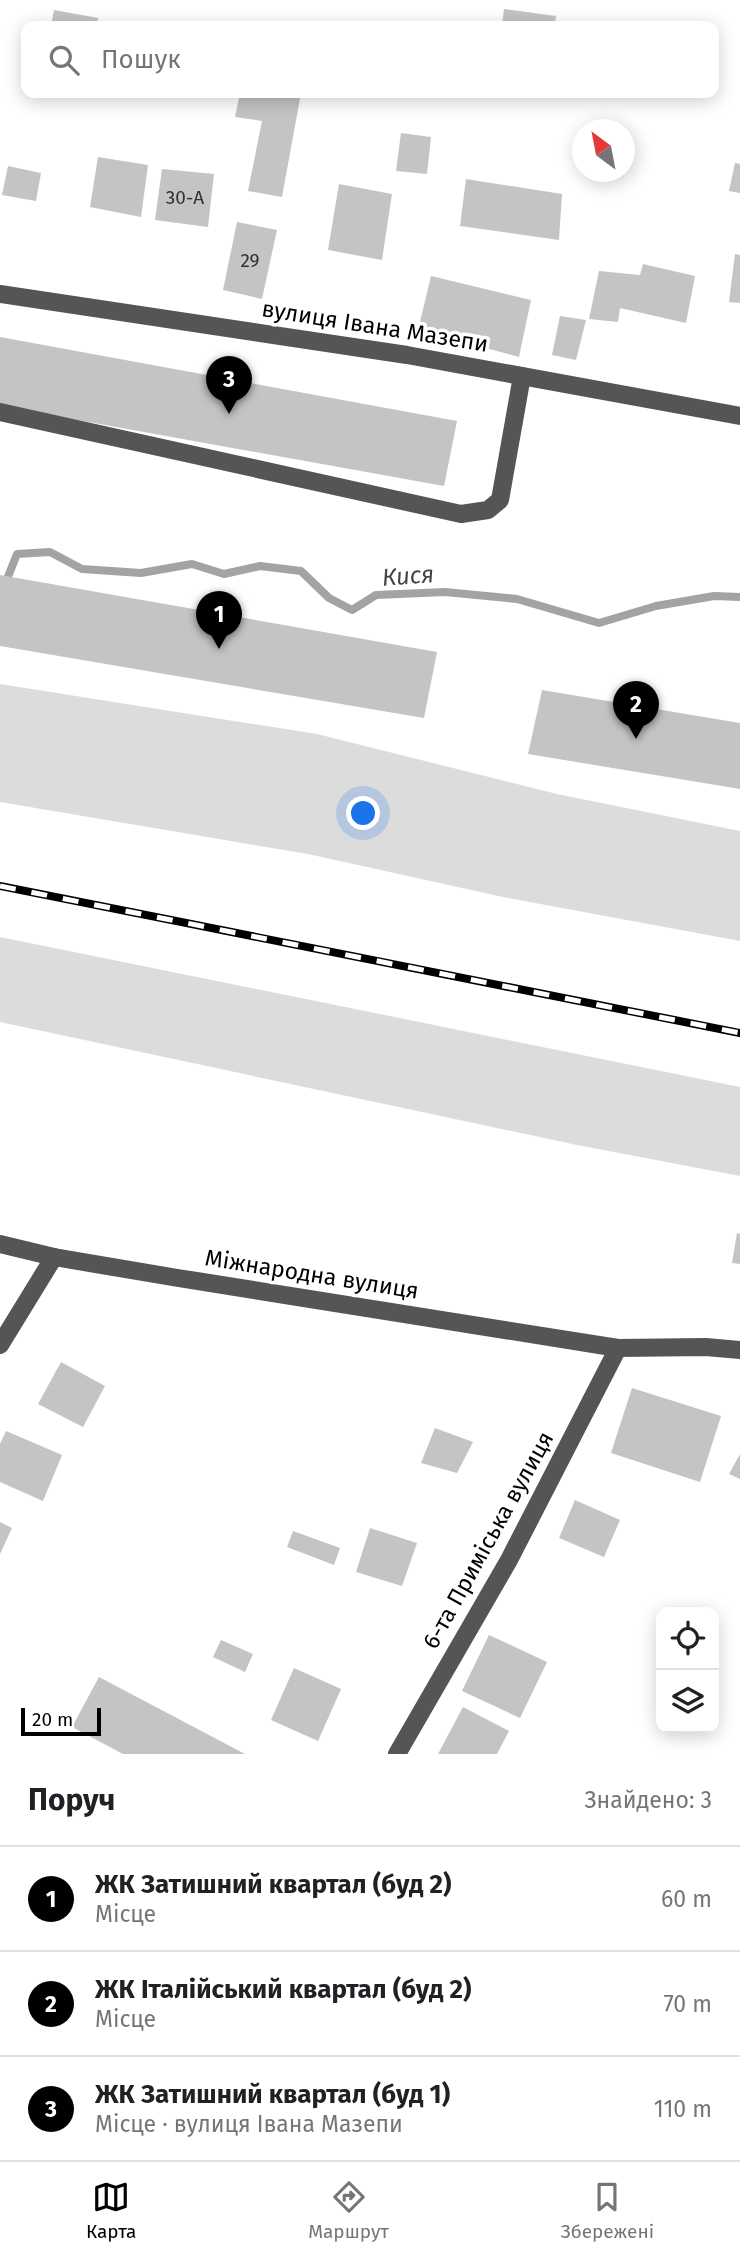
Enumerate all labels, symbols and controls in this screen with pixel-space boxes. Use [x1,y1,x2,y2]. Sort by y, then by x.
search box [21,21,719,98]
icon: search [45,41,83,79]
text: Пошук [101,44,181,75]
north arrow [572,119,635,182]
house number: 30-А [166,186,204,209]
house number: 29 [240,249,260,272]
street label: вулиця Івана Мазепи [260,294,490,358]
pin: 3 [206,356,252,414]
water label: Кися [381,560,435,592]
pin: 1 [196,591,242,649]
pin: 2 [613,681,659,739]
your location [346,796,380,830]
street label: Міжнародна вулиця [203,1243,421,1305]
street label: 6-та Приміська вулиця [417,1427,559,1653]
map controls [656,1607,719,1733]
button: locate [656,1607,719,1670]
button: layers [656,1670,719,1733]
scale bar [21,1705,102,1737]
text: 20 m [32,1708,73,1731]
text: Поруч [28,1782,115,1818]
text: Знайдено: 3 [585,1786,712,1814]
text: ЖК Затишний квартал (буд 2) [95,1869,452,1900]
text: 1 [46,1885,56,1913]
text: 60 m [661,1885,712,1913]
text: Місце [95,1900,156,1928]
text: ЖК Італійський квартал (буд 2) [95,1974,471,2005]
text: 2 [45,1990,57,2018]
text: 70 m [663,1990,712,2018]
text: Місце [95,2005,156,2033]
text: ЖК Затишний квартал (буд 1) [95,2079,450,2110]
text: 3 [45,2095,57,2123]
text: 110 m [654,2095,712,2123]
text: Місце · вулиця Івана Мазепи [95,2110,403,2138]
tab: Карта [86,2178,136,2243]
tab: Маршрут [308,2178,389,2243]
tab: Збережені [561,2178,654,2243]

